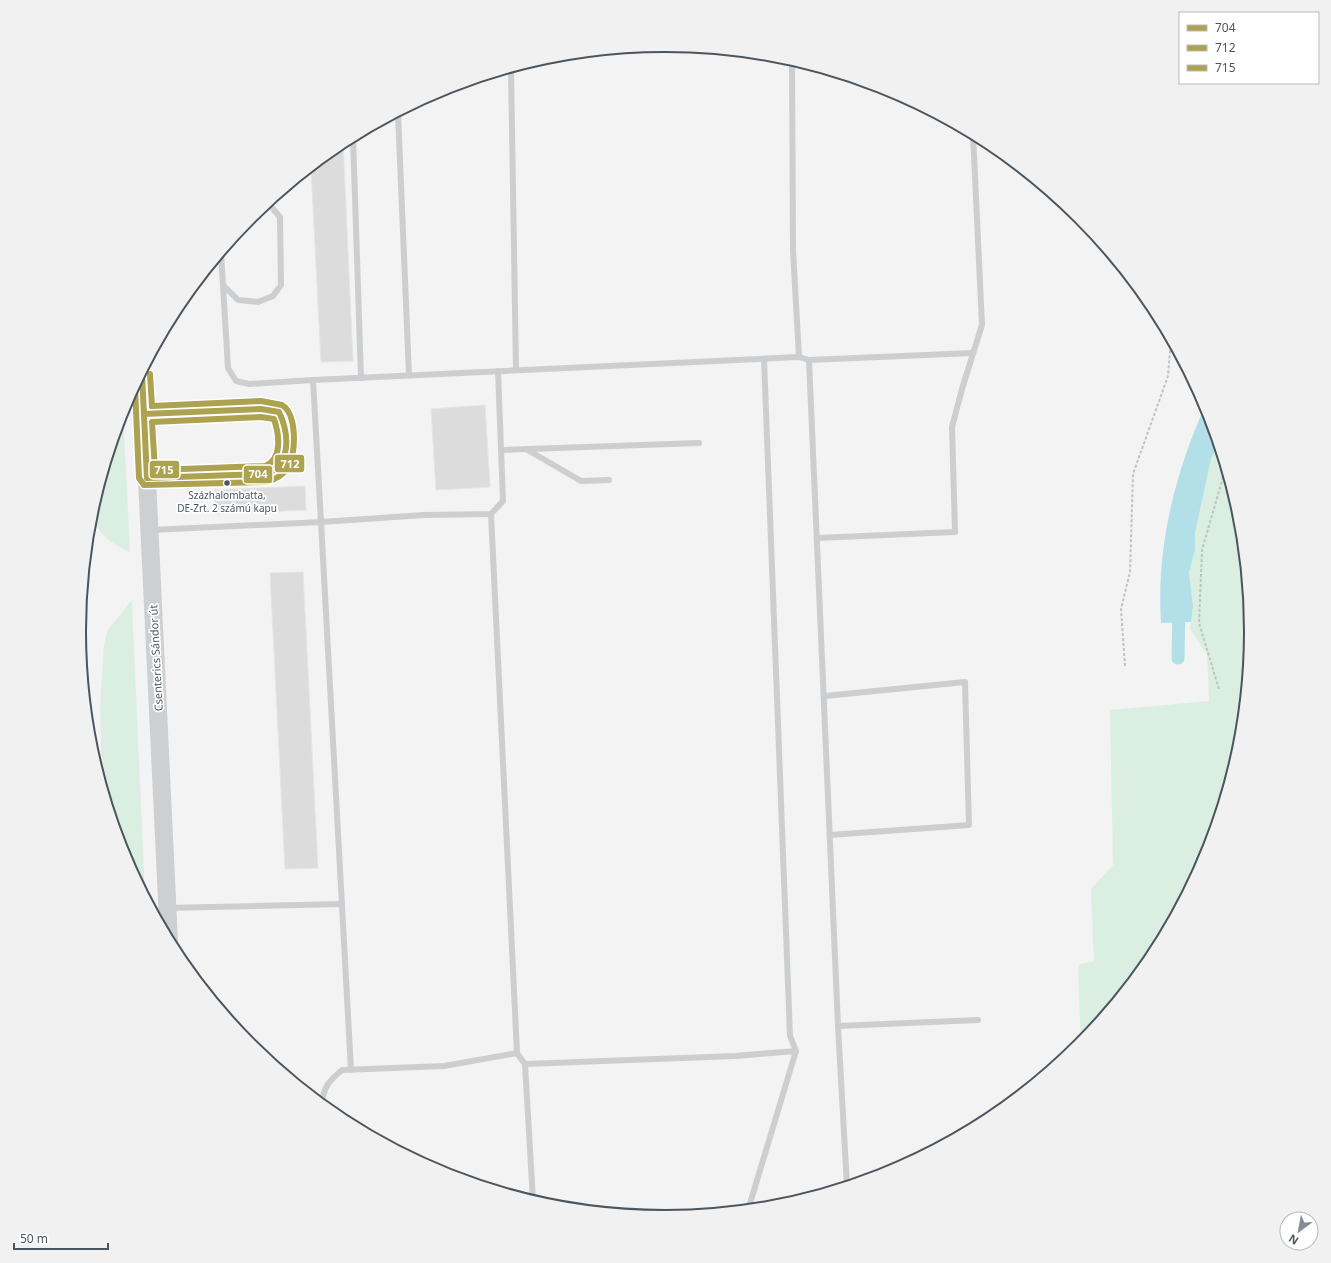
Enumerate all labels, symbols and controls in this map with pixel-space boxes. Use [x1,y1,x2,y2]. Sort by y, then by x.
legend [1179,12,1319,84]
text: 704 [1215,19,1236,36]
text: 712 [1215,39,1236,56]
text: 715 [1215,59,1236,76]
line badge: 712 [274,454,305,473]
text: 712 [281,456,299,471]
line badge: 715 [149,460,180,479]
text: 715 [155,462,173,477]
line badge: 704 [243,465,273,484]
text: 704 [249,466,268,481]
marker: Százhalombatta, DE-Zrt. 2 számú kapu [222,478,232,488]
place label: Százhalombatta, DE-Zrt. 2 számú kapu [177,488,277,515]
street label: Csenterics Sándor út [145,604,166,712]
north arrow [1279,1211,1319,1251]
scale bar [14,1225,108,1251]
text: 50 m [20,1230,48,1247]
text: N [1286,1231,1301,1249]

